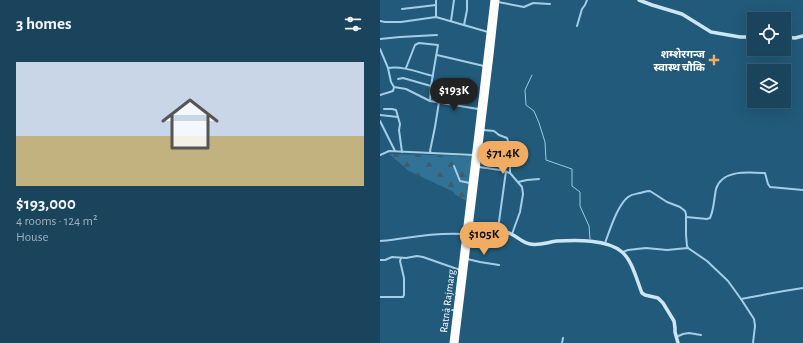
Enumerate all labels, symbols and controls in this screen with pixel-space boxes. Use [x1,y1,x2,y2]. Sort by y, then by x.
map controls [747,12,791,108]
button: locate [747,12,791,56]
icon: filters [342,13,364,35]
text: 3 homes [16,15,72,32]
place label: शम्शेरगन्ज स्वास्थ चौकि [654,47,706,73]
marker: शम्शेरगन्ज स्वास्थ चौकि [708,54,720,66]
button: layers [747,64,791,108]
pin: $193K [426,78,482,112]
text: $193K [439,84,469,97]
icon: home [154,88,226,160]
pin: $71.4K [470,141,536,175]
text: $71.4K [486,147,520,160]
text: $193,000 [16,195,76,212]
text: 4 rooms · 124 m² [16,215,97,228]
pin: $105K [456,222,512,256]
text: $105K [469,228,499,241]
text: House [16,231,48,244]
street label: Ratna Rajmarg [438,268,457,333]

